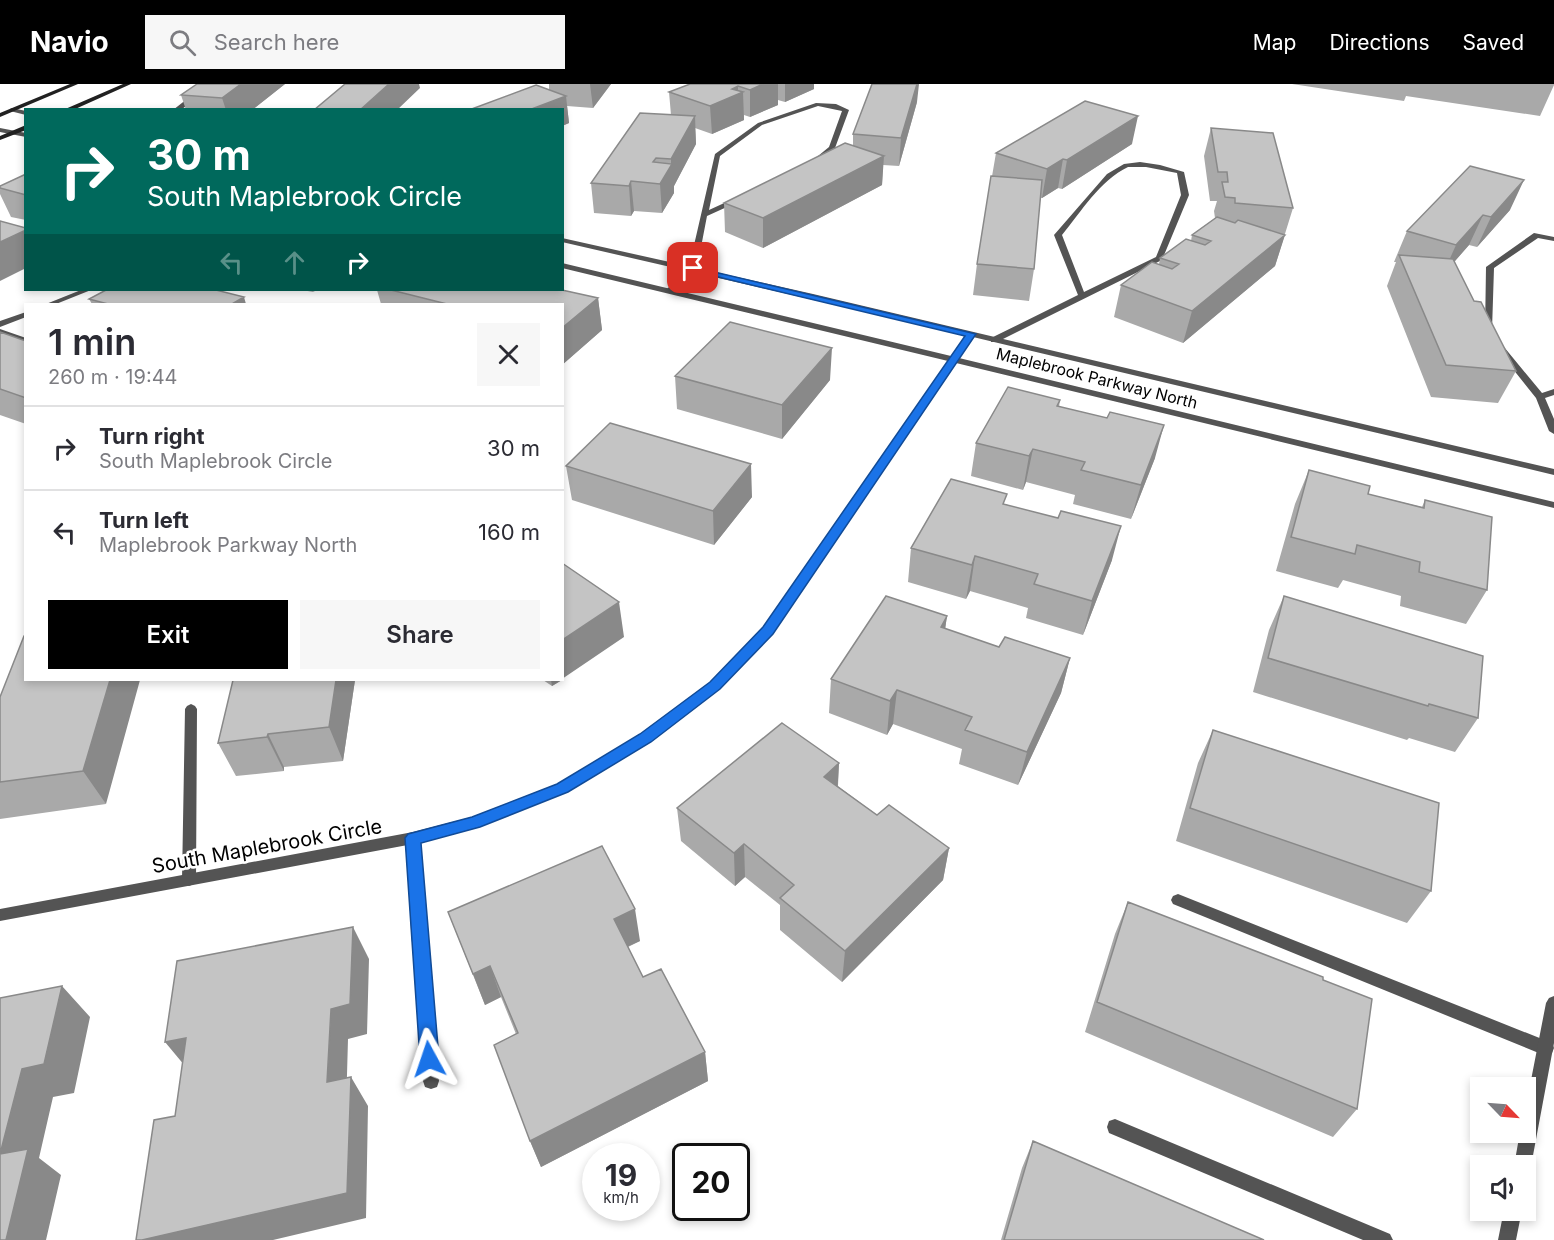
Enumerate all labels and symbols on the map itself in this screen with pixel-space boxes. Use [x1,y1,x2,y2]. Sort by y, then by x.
pin [667,242,718,293]
street label: Maplebrook Parkway North [994,343,1200,413]
street label: South Maplebrook Circle [150,814,384,878]
position arrow [397,1027,461,1091]
north arrow [1470,1077,1536,1143]
speed limit sign: 20 [672,1143,750,1221]

